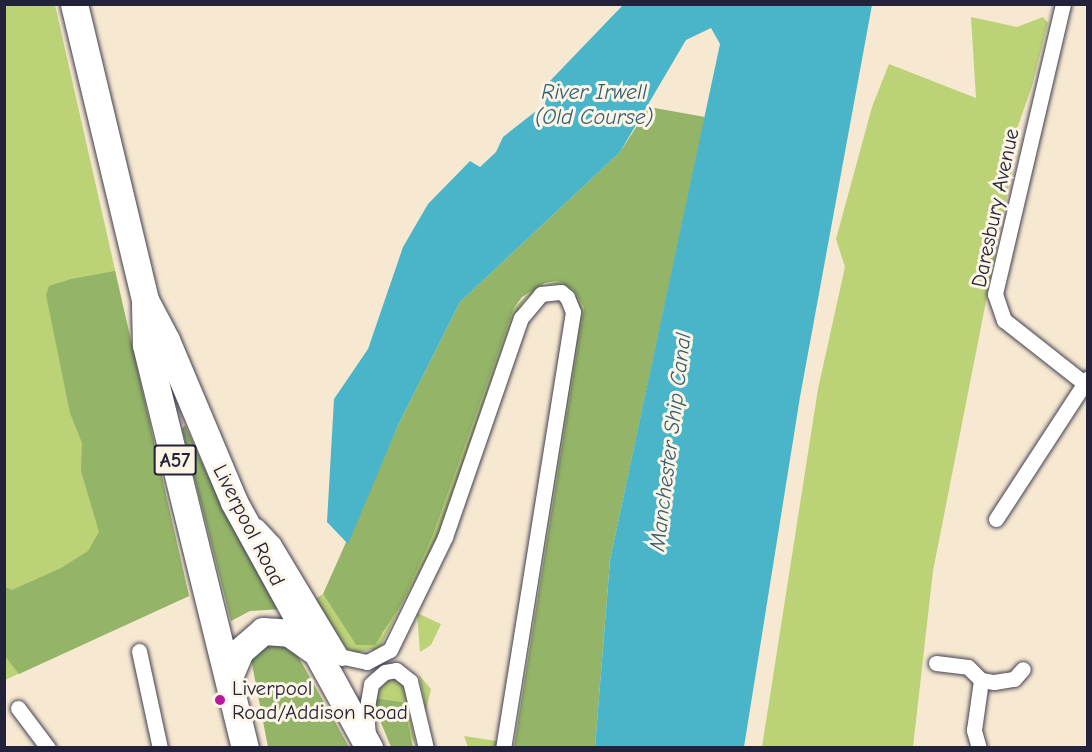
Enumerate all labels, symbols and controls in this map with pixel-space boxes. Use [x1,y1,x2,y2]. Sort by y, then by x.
water label: River Irwell (Old Course) [535,79,653,130]
street label: Daresbury Avenue [966,126,1024,290]
water label: Manchester Ship Canal [645,331,697,553]
road number: A57 [152,443,198,477]
street label: Liverpool Road [208,460,290,590]
place label: Liverpool Road/Addison Road [232,675,408,725]
marker: Liverpool Road/Addison Road [213,693,227,707]

